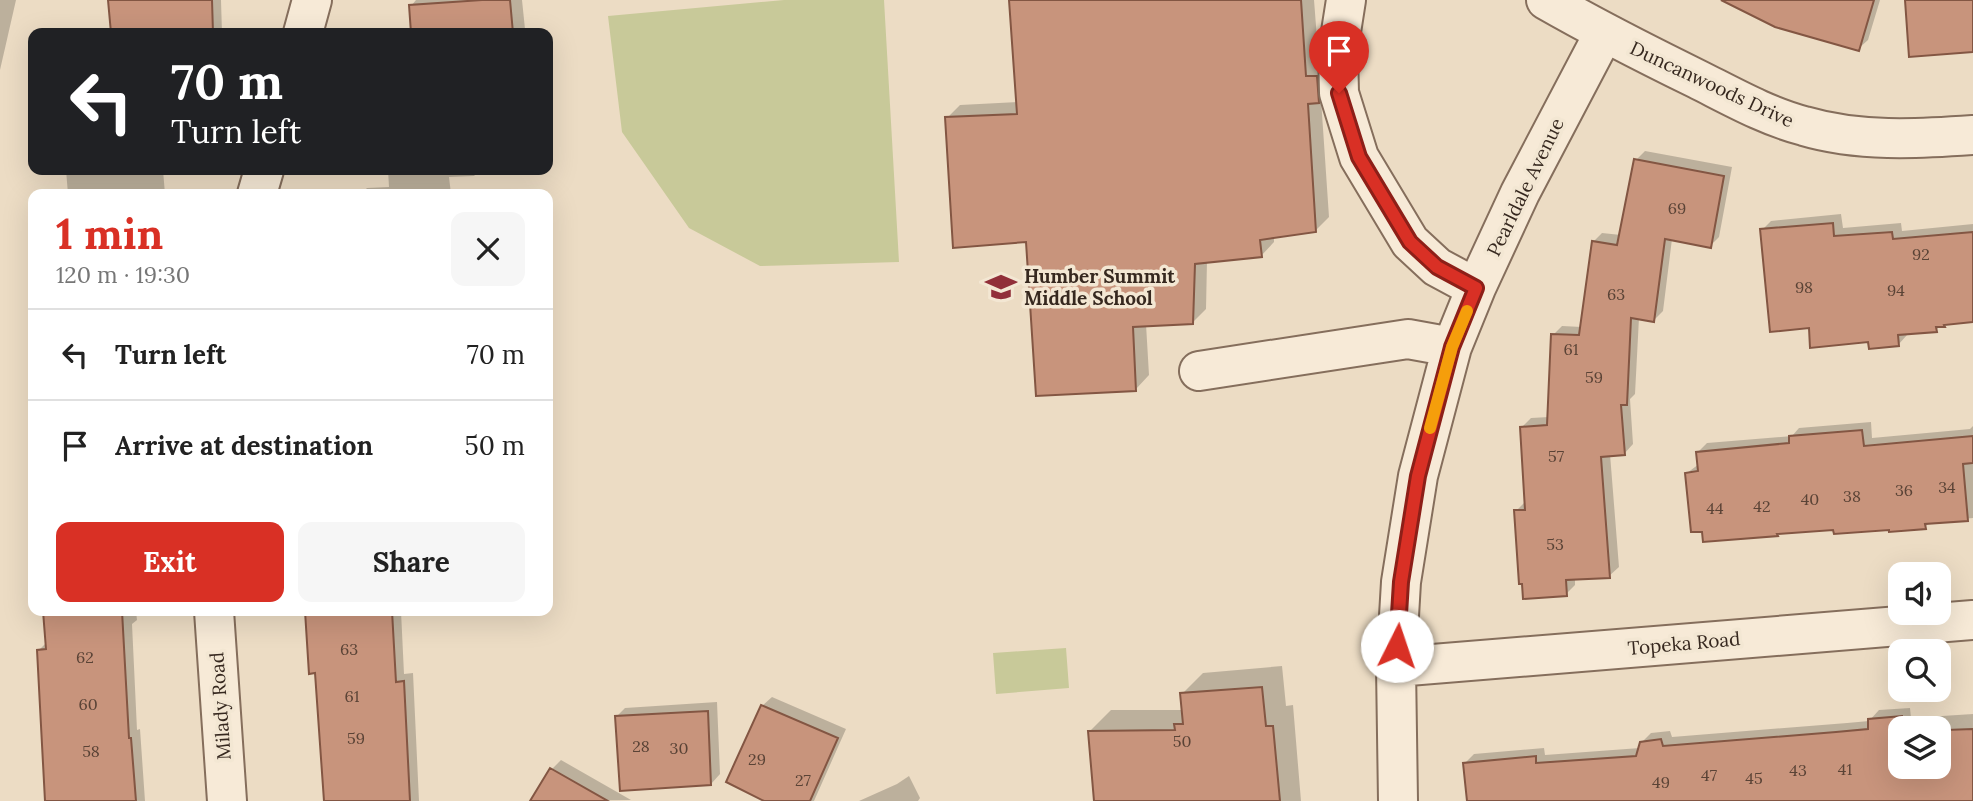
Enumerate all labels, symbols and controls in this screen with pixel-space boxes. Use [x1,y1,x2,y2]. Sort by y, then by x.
pin [1309,21,1369,93]
icon: arrive [1320,32,1358,70]
street label: Duncanwoods Drive [1626,36,1798,132]
text: 70 m [171,50,283,112]
icon: left [56,56,147,147]
text: Turn left [171,111,301,152]
street label: Pearldale Avenue [1481,114,1569,260]
house number: 69 [1668,198,1686,218]
text: 1 min [56,207,163,261]
button: close [451,212,525,286]
house number: 92 [1912,244,1930,264]
text: 120 m · 19:30 [56,260,190,289]
place label: Humber Summit Middle School [1024,264,1176,310]
school or university icon: Humber Summit Middle School [984,270,1018,304]
house number: 98 [1795,277,1813,297]
house number: 94 [1887,280,1905,300]
house number: 63 [1607,284,1625,304]
icon: left [56,336,94,374]
text: Turn left [115,338,226,371]
text: 70 m [467,338,525,371]
house number: 61 [1563,339,1579,359]
house number: 59 [1585,367,1603,387]
icon: arrive [56,427,94,465]
text: Arrive at destination [115,429,373,462]
text: 50 m [465,429,525,462]
house number: 57 [1548,446,1565,466]
house number: 34 [1938,477,1956,497]
house number: 36 [1895,480,1913,500]
house number: 38 [1843,486,1861,506]
house number: 40 [1801,489,1819,509]
house number: 42 [1753,496,1771,516]
house number: 44 [1706,498,1724,518]
button: Exit [56,522,284,602]
button: Share [298,522,525,602]
house number: 53 [1546,534,1564,554]
map controls [1888,562,1951,779]
button: sound [1888,562,1951,625]
position arrow [1360,609,1434,683]
street label: Topeka Road [1627,626,1741,660]
house number: 63 [340,639,358,659]
button: search [1888,639,1951,702]
house number: 62 [76,647,94,667]
street label: Milady Road [204,651,236,761]
house number: 61 [344,686,360,706]
house number: 60 [78,694,98,714]
button: layers [1888,716,1951,779]
house number: 59 [347,728,365,748]
house number: 50 [1173,731,1191,751]
house number: 28 [632,736,650,756]
house number: 30 [670,738,688,758]
house number: 58 [82,741,100,761]
house number: 29 [748,749,766,769]
house number: 41 [1838,759,1852,779]
house number: 43 [1789,760,1807,780]
house number: 47 [1701,765,1718,785]
house number: 45 [1745,768,1763,788]
house number: 27 [795,770,812,790]
house number: 49 [1652,772,1670,792]

